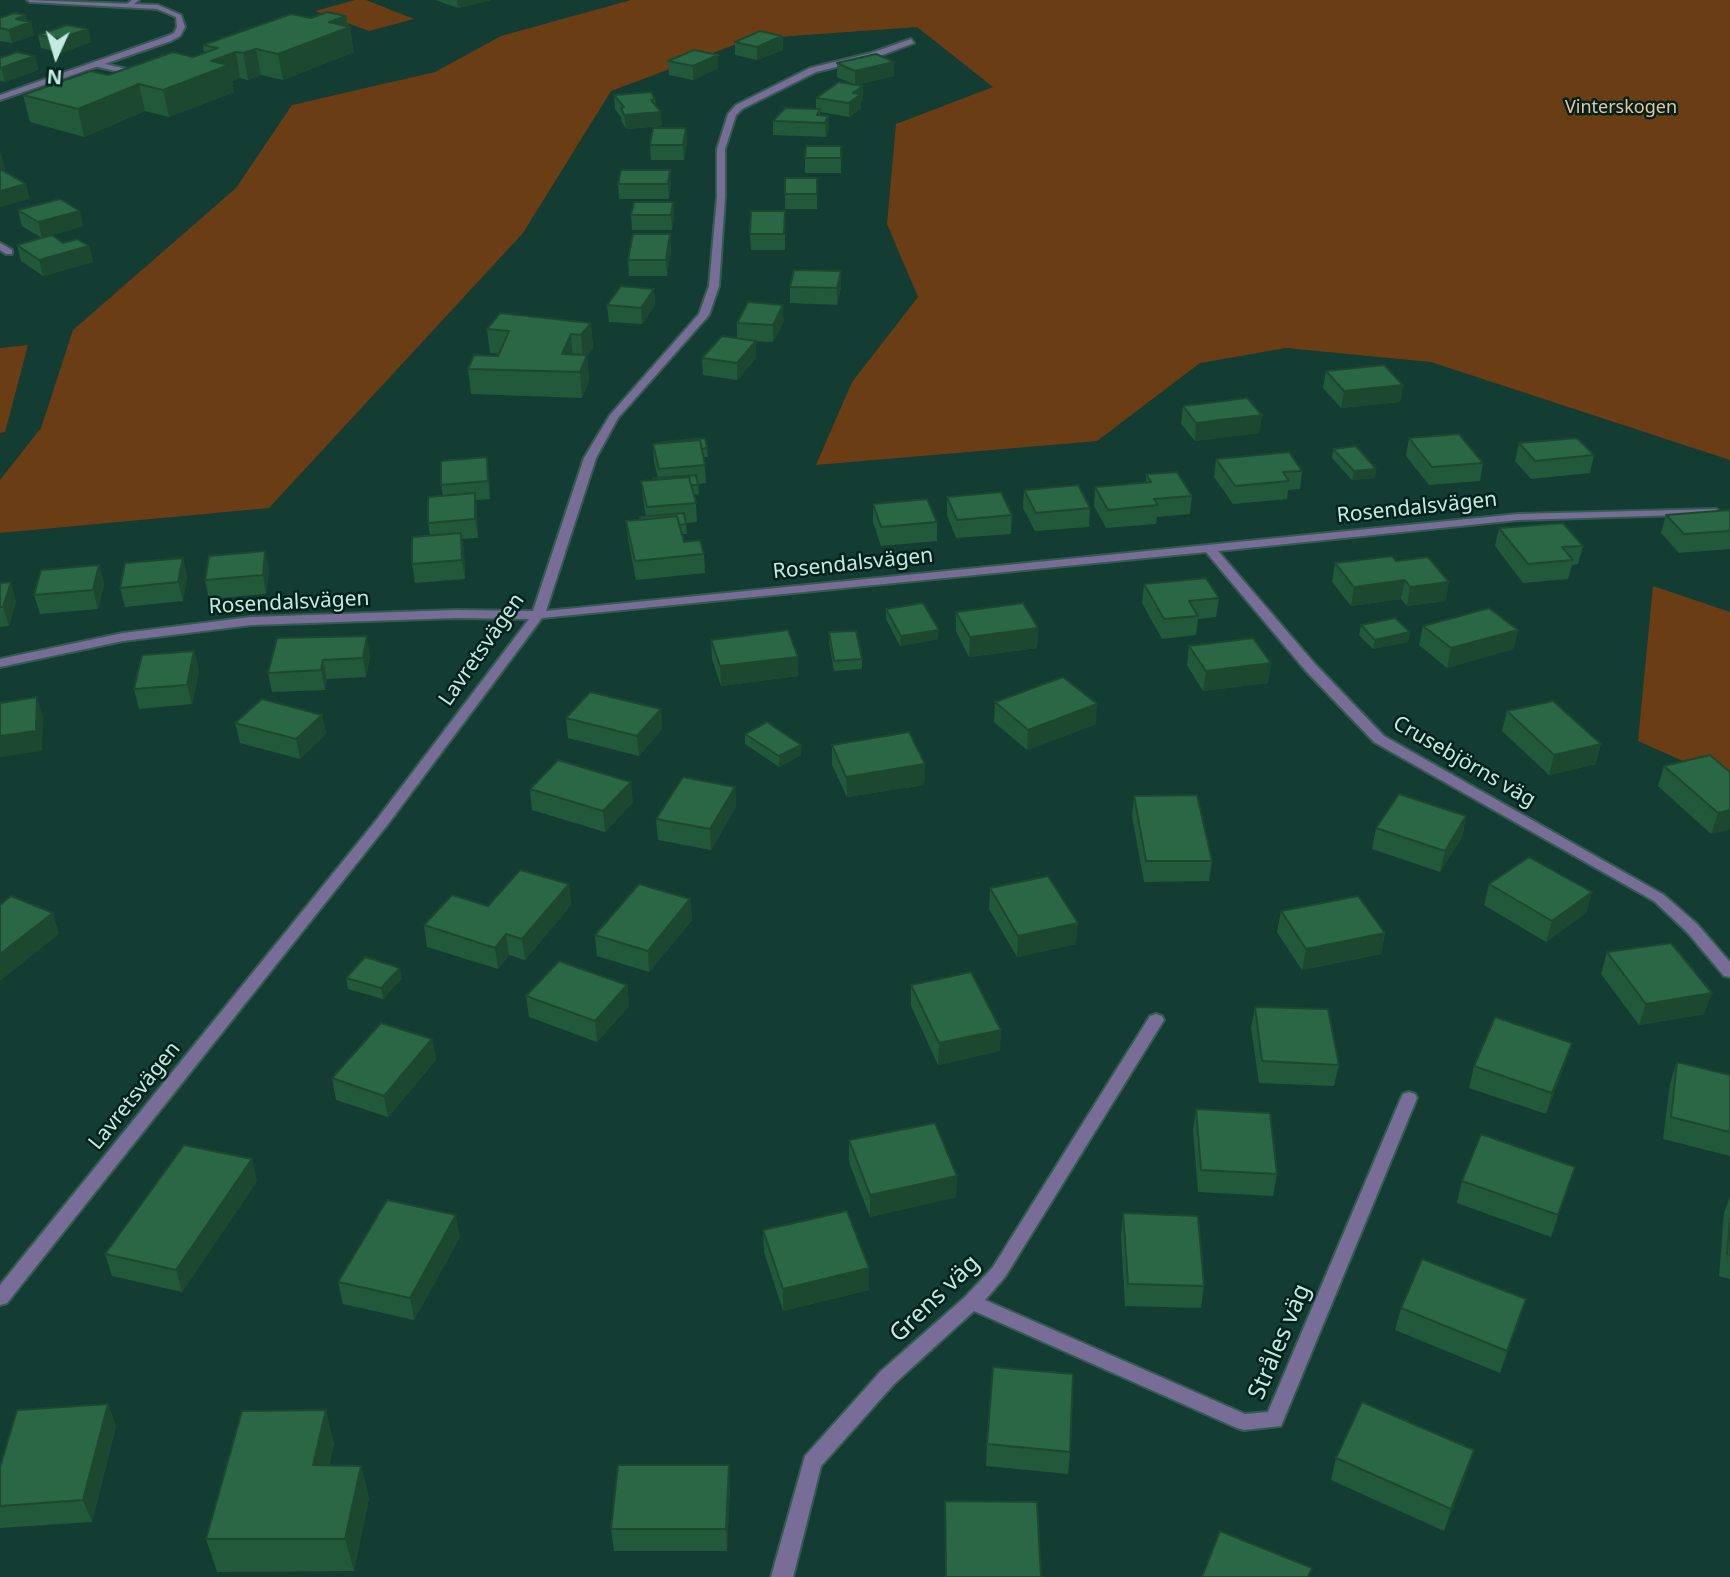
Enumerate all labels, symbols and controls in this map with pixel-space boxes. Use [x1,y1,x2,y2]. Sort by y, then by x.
north arrow [21,21,91,91]
text: N [46,63,63,90]
park label: Vinterskogen [1565,97,1677,119]
street label: Rosendalsvägen [1336,487,1498,529]
street label: Rosendalsvägen [772,543,934,585]
street label: Rosendalsvägen [208,586,370,620]
street label: Lavretsvägen [434,589,530,711]
street label: Crusebjörns väg [1388,711,1540,813]
street label: Lavretsvägen [84,1037,186,1155]
street label: Grens väg [884,1249,986,1349]
street label: Stråles väg [1243,1280,1317,1404]

